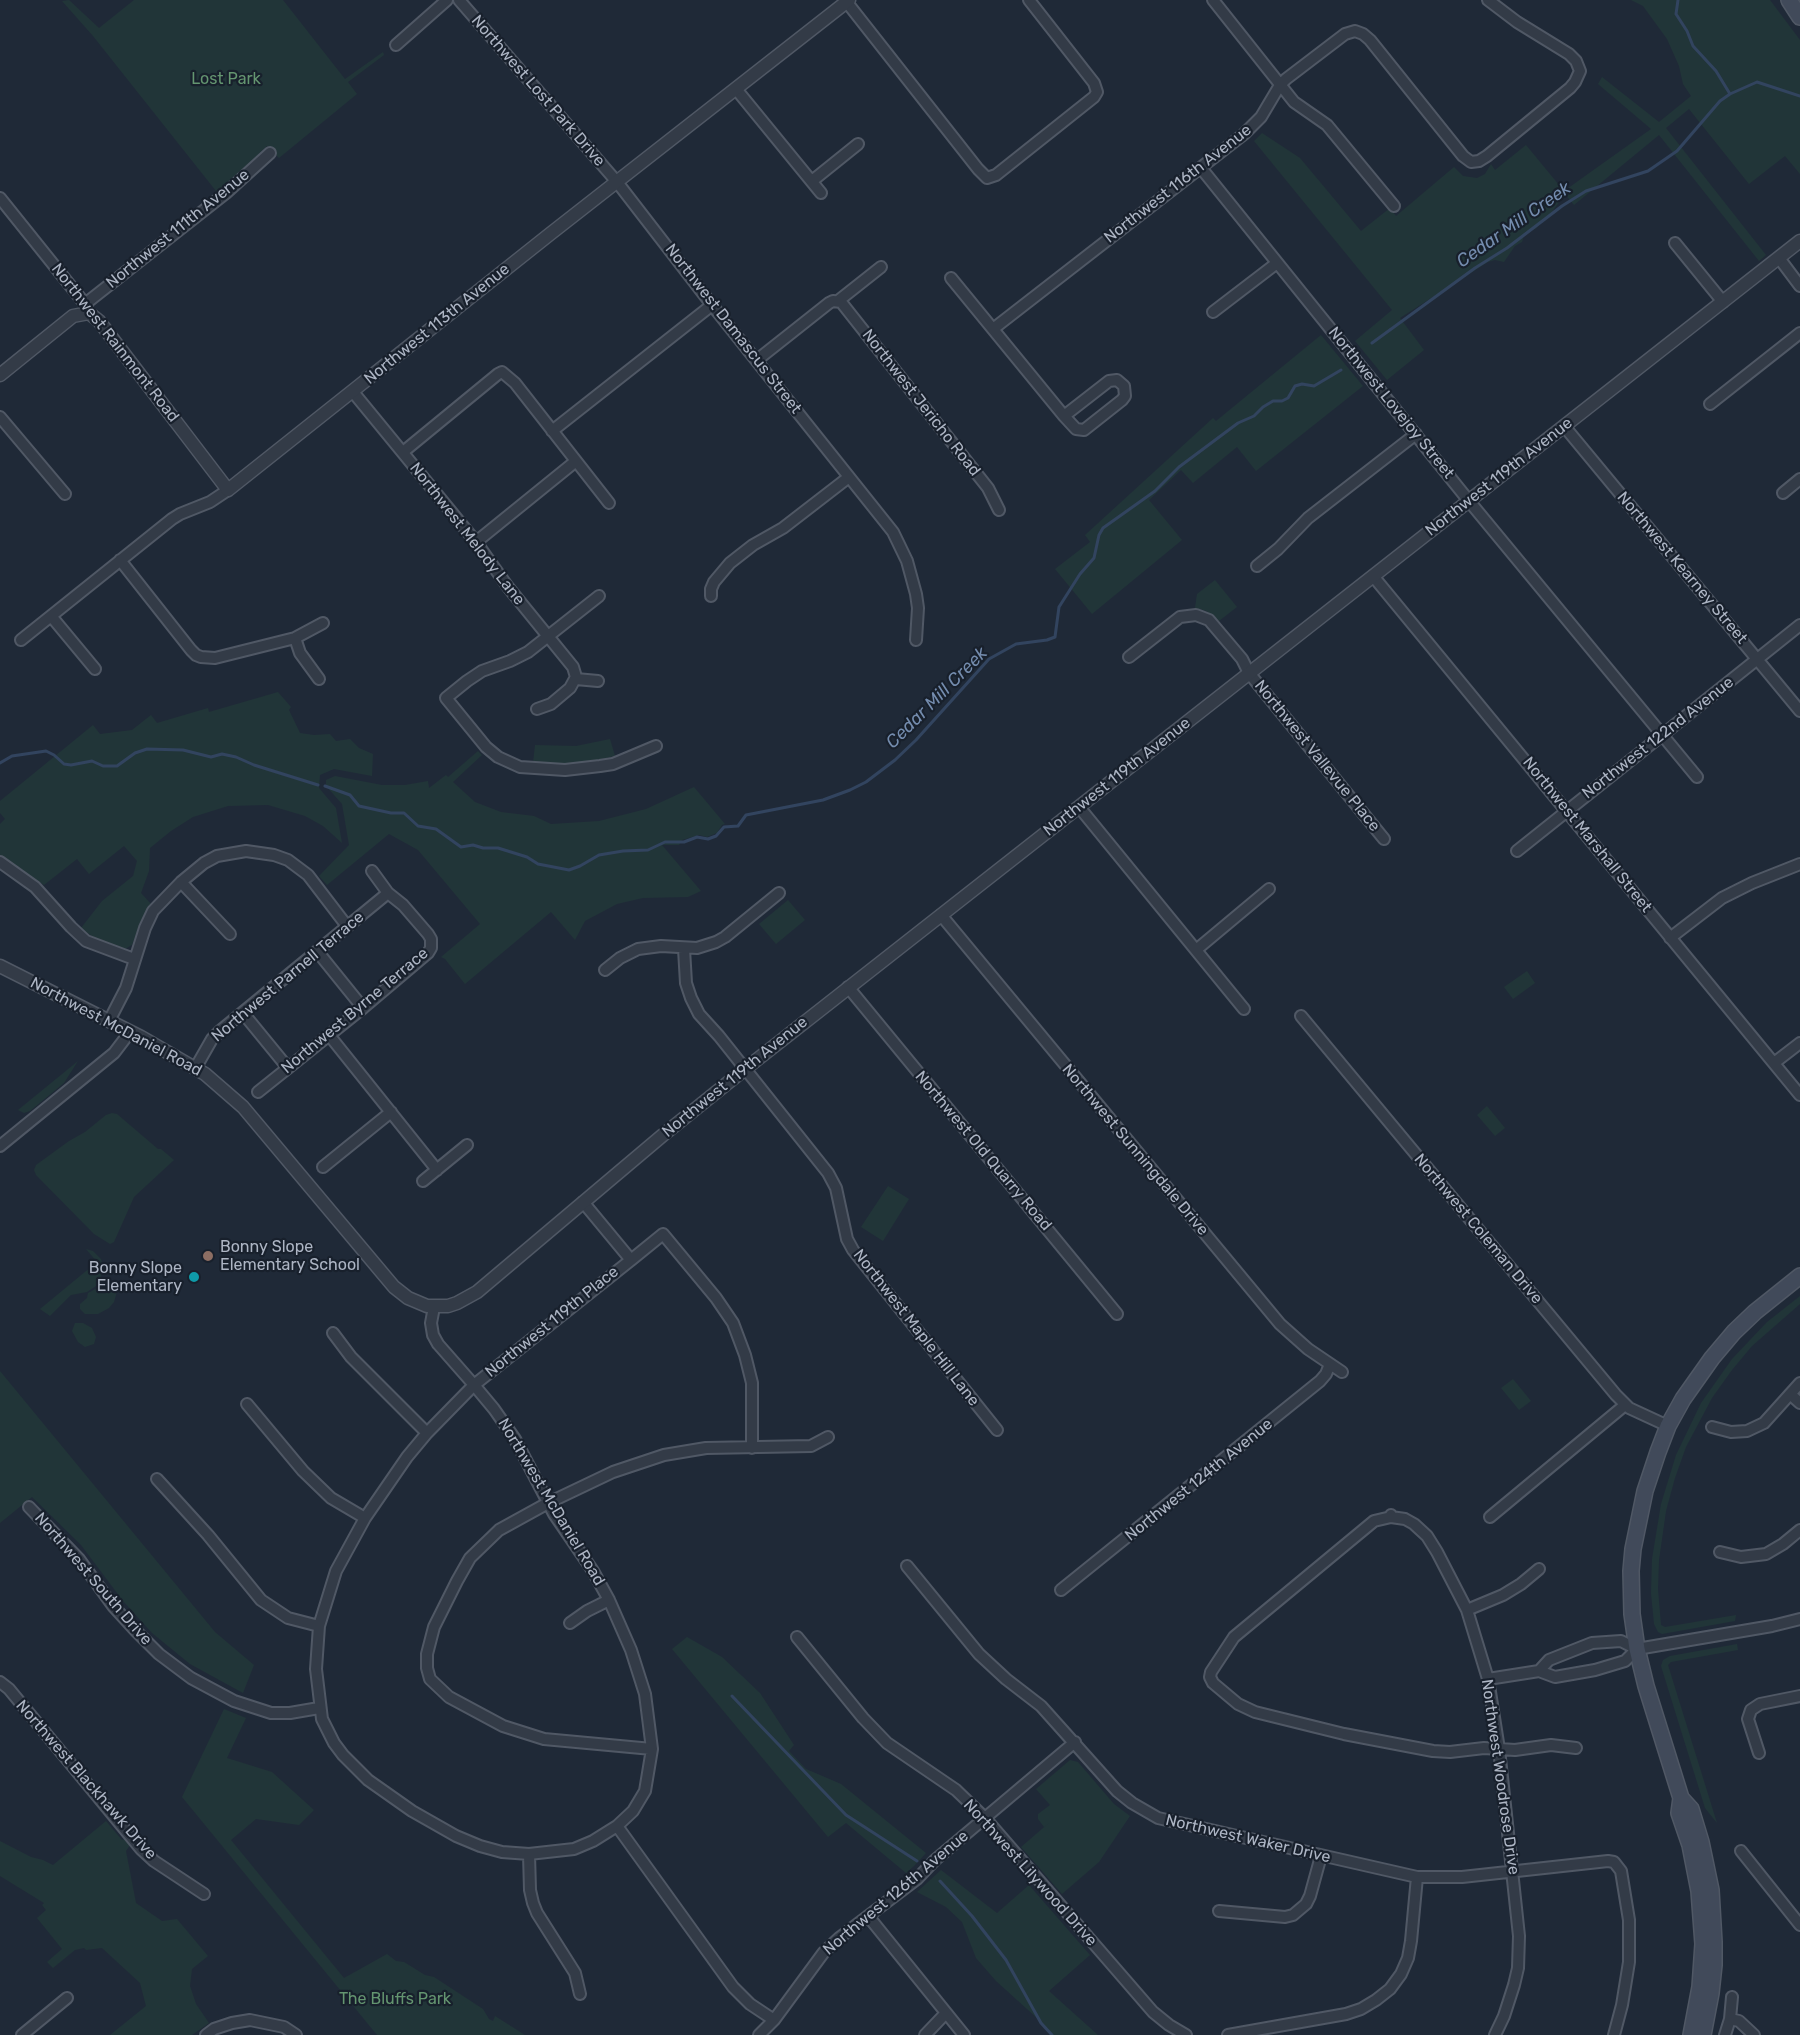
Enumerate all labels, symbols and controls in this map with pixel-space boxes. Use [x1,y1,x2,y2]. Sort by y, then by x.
street label: Northwest Lost Park Drive [467,11,609,171]
park label: Lost Park [191,69,261,89]
street label: Northwest 116th Avenue [1101,121,1255,247]
street label: Northwest 111th Avenue [103,165,253,293]
water label: Cedar Mill Creek [1453,178,1575,272]
street label: Northwest Damascus Street [661,240,805,418]
street label: Northwest 113th Avenue [360,259,514,389]
street label: Northwest Rainmont Road [47,260,183,426]
street label: Northwest Lovejoy Street [1324,323,1458,483]
street label: Northwest Jericho Road [858,326,984,480]
street label: Northwest 119th Avenue [1422,414,1576,540]
street label: Northwest Melody Lane [405,459,529,609]
street label: Northwest Kearney Street [1613,488,1751,648]
water label: Cedar Mill Creek [882,643,992,753]
street label: Northwest 122nd Avenue [1578,673,1738,803]
street label: Northwest Vallevue Place [1250,676,1384,836]
street label: Northwest 119th Avenue [1040,714,1194,840]
street label: Northwest Marshall Street [1518,753,1656,917]
street label: Northwest Parnell Terrace [208,908,368,1046]
street label: Northwest Byrne Terrace [278,944,432,1078]
street label: Northwest McDaniel Road [27,973,205,1081]
street label: Northwest 119th Avenue [659,1012,811,1142]
street label: Northwest Sunningdale Drive [1058,1060,1212,1240]
street label: Northwest Old Quarry Road [911,1067,1055,1235]
street label: Northwest Coleman Drive [1410,1150,1546,1308]
place label: Bonny Slope Elementary School [220,1237,360,1275]
street label: Northwest Maple Hill Lane [849,1246,983,1410]
marker: Bonny Slope Elementary School [201,1249,215,1263]
place label: Bonny Slope Elementary [89,1258,182,1296]
street label: Northwest 119th Place [481,1262,623,1382]
marker: Bonny Slope Elementary [187,1270,201,1284]
street label: Northwest McDaniel Road [493,1415,609,1589]
street label: Northwest 124th Avenue [1121,1415,1277,1545]
street label: Northwest South Drive [30,1509,156,1649]
street label: Northwest Woodrose Drive [1477,1678,1523,1876]
street label: Northwest Blackhawk Drive [12,1696,160,1864]
street label: Northwest Lilywood Drive [959,1796,1101,1950]
street label: Northwest Waker Drive [1164,1811,1332,1867]
street label: Northwest 126th Avenue [819,1827,973,1959]
park label: The Bluffs Park [339,1989,451,2009]

